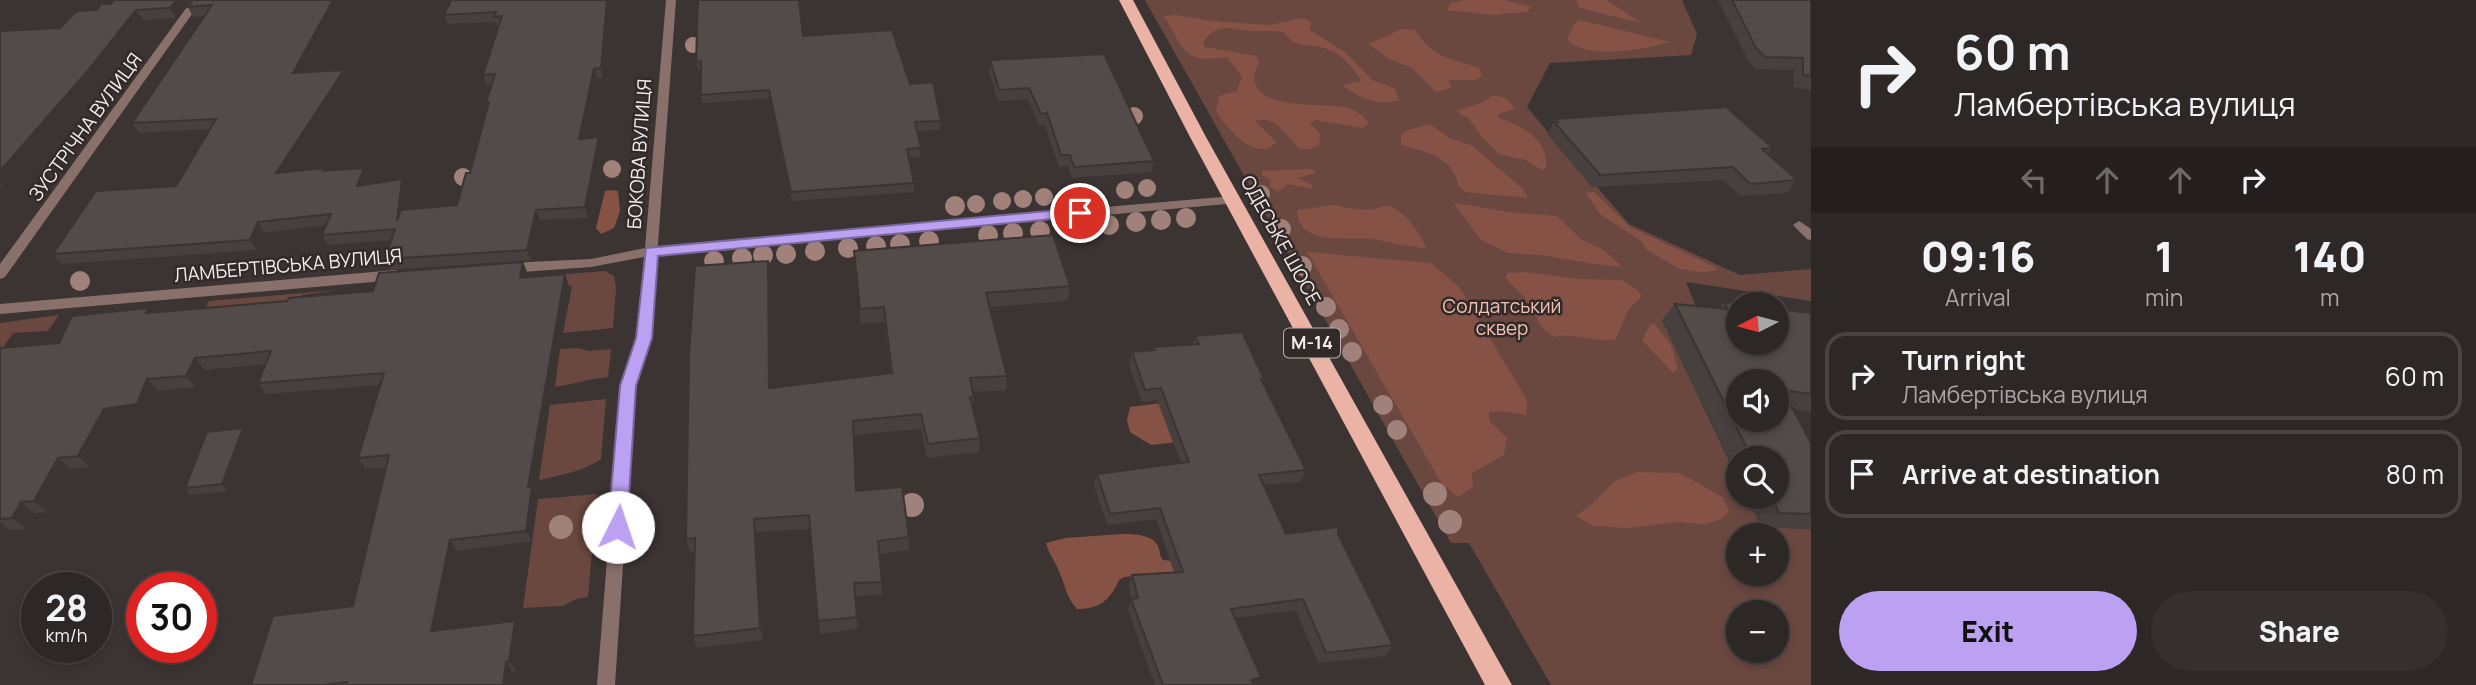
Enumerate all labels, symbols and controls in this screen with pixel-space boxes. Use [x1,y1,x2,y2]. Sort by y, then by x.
text: 60 m [1954,18,2071,85]
icon: right [1839,28,1930,119]
street label: ЗУСТРІЧНА ВУЛИЦЯ [22,48,148,206]
street label: БОКОВА ВУЛИЦЯ [621,78,657,230]
text: Ламбертівська вулиця [1954,82,2296,126]
icon: left [2015,161,2053,199]
icon: ahead [2088,161,2126,199]
icon: ahead [2161,161,2199,199]
icon: right [2234,161,2272,199]
street label: ОДЕСЬКЕ ШОСЕ [1235,171,1327,309]
pin [1050,183,1110,243]
icon: arrive [1061,194,1099,232]
text: 09:16 [1921,227,2035,285]
text: 1 [2155,227,2174,285]
text: 140 [2293,227,2366,285]
street label: ЛАМБЕРТІВСЬКА ВУЛИЦЯ [173,242,403,288]
text: Arrival [1945,281,2011,313]
text: min [2145,281,2183,313]
text: m [2320,281,2339,313]
north arrow [1726,292,1788,355]
map controls [1726,292,1789,663]
park label: Солдатський сквер [1443,293,1561,341]
road number: М-14 [1284,328,1340,358]
text: Turn right [1902,342,2026,378]
icon: right [1843,357,1881,395]
text: 60 m [2385,358,2444,394]
button: sound [1726,369,1789,432]
text: Ламбертівська вулиця [1902,378,2148,410]
button: search [1726,446,1789,509]
icon: arrive [1843,455,1881,493]
text: Arrive at destination [1902,456,2160,492]
text: 80 m [2386,456,2444,492]
position arrow [581,490,655,564]
button: + [1726,523,1789,586]
speed limit sign: 30 [126,572,217,663]
text: 28 [45,584,88,632]
button: Exit [1839,591,2137,671]
button: Share [2151,591,2448,671]
button: − [1726,600,1789,663]
text: km/h [46,623,87,647]

